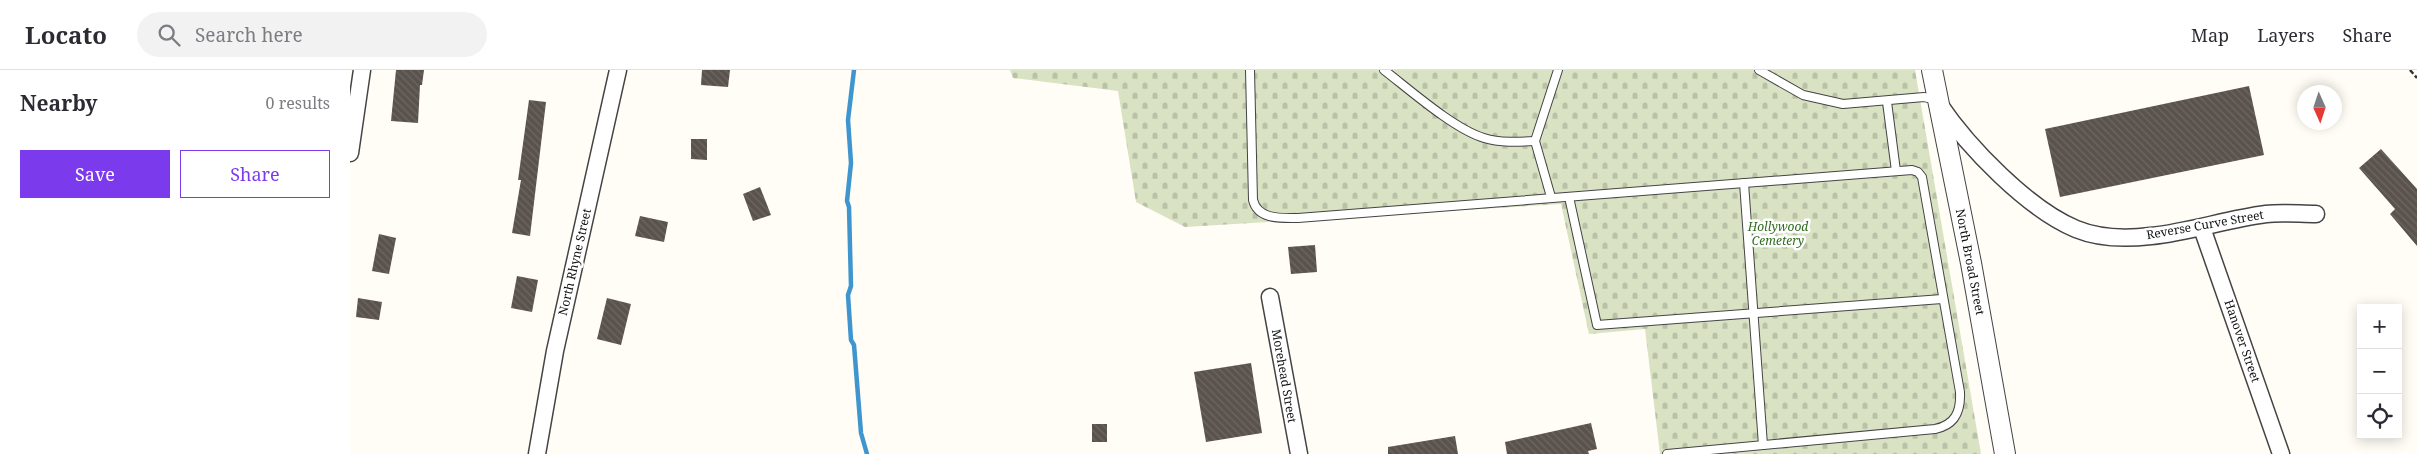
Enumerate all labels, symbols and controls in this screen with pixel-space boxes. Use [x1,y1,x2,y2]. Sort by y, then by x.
search box [137,12,487,57]
text: Locato [25,18,107,51]
icon: search [155,21,183,49]
text: Search here [195,22,303,48]
text: Map [2191,23,2229,47]
text: Layers [2257,23,2315,47]
text: Share [2343,23,2392,47]
north arrow [2297,85,2342,130]
text: Nearby [20,89,98,117]
text: 0 results [266,92,330,114]
button: Save [20,150,170,198]
button: Share [180,150,330,198]
street label: Reverse Curve Street [2145,206,2265,243]
street label: North Rhyne Street [554,207,595,317]
street label: North Broad Street [1952,207,1989,316]
park label: Hollywood Cemetery [1747,218,1808,249]
street label: Hanover Street [2220,297,2265,385]
map controls [2357,304,2402,439]
button: + [2357,304,2402,349]
street label: Morehead Street [1268,328,1301,424]
button: − [2357,349,2402,394]
button: locate [2357,394,2402,439]

